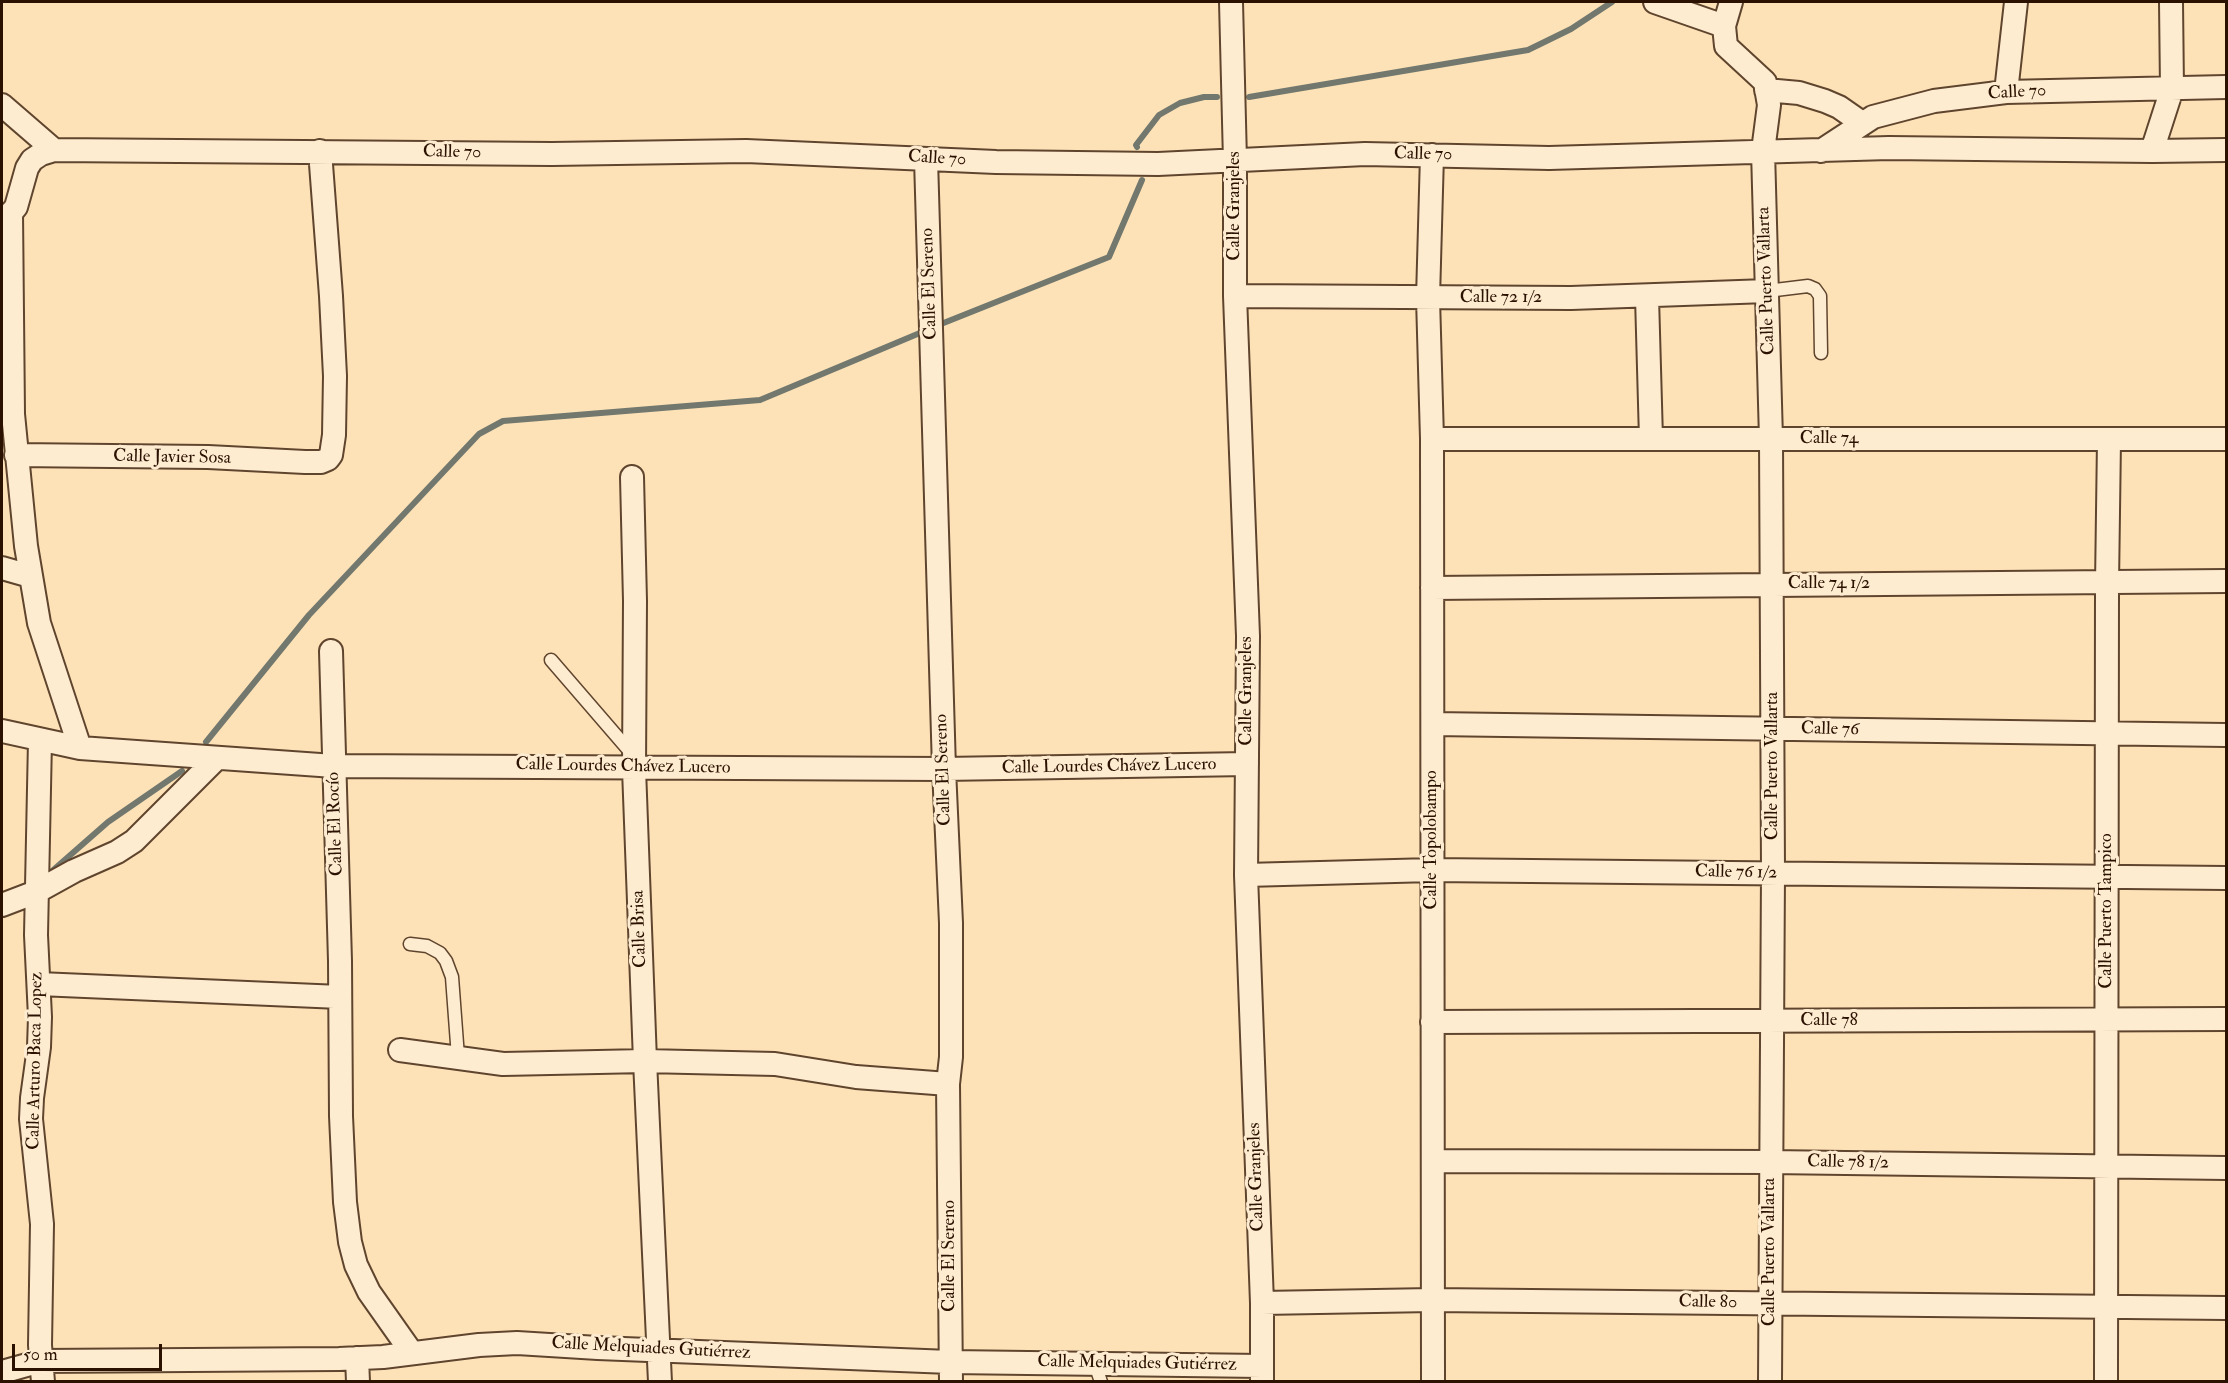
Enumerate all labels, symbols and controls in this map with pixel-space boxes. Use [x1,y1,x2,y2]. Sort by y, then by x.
street label: Calle 70 [1987,81,2047,105]
street label: Calle 70 [423,142,481,164]
street label: Calle 70 [1394,144,1452,166]
street label: Calle 70 [907,147,967,171]
street label: Calle Granjeles [1224,151,1246,261]
street label: Calle Puerto Vallarta [1754,206,1780,356]
street label: Calle El Sereno [917,228,943,340]
street label: Calle 72 1/2 [1460,287,1542,309]
street label: Calle 74 [1800,428,1858,450]
street label: Calle Javier Sosa [113,446,231,470]
street label: Calle 74 1/2 [1788,573,1870,595]
street label: Calle Granjeles [1236,636,1258,746]
street label: Calle Puerto Vallarta [1762,692,1784,840]
street label: Calle El Sereno [931,714,957,826]
street label: Calle 76 [1801,719,1859,741]
street label: Calle Lourdes Chávez Lucero [515,754,731,780]
street label: Calle Lourdes Chávez Lucero [1001,754,1217,780]
street label: Calle Topolobampo [1421,770,1443,910]
street label: Calle El Rocío [323,771,349,877]
street label: Calle Puerto Tampico [2096,833,2118,989]
street label: Calle 76 1/2 [1695,861,1777,885]
street label: Calle Brisa [628,890,652,968]
street label: Calle Arturo Baca Lopez [24,972,48,1150]
street label: Calle 78 [1800,1010,1858,1032]
street label: Calle Granjeles [1244,1122,1270,1232]
street label: Calle 78 1/2 [1807,1151,1889,1175]
street label: Calle Puerto Vallarta [1759,1178,1781,1326]
street label: Calle El Sereno [939,1200,961,1312]
street label: Calle 80 [1678,1292,1738,1314]
scale bar [15,1332,165,1370]
street label: Calle Melquiades Gutiérrez [551,1333,751,1365]
text: 50 m [23,1343,58,1366]
street label: Calle Melquiades Gutiérrez [1037,1351,1237,1377]

